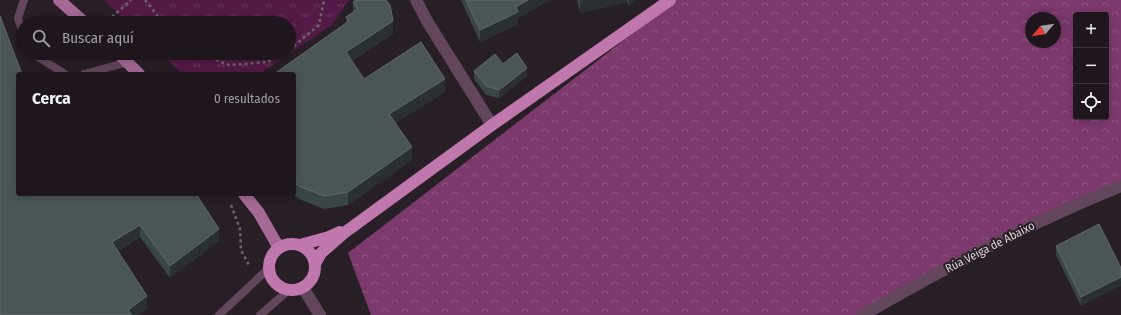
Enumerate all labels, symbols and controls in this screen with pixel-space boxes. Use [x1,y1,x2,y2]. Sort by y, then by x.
north arrow [1025,12,1061,48]
map controls [1073,12,1109,120]
button: + [1073,12,1109,48]
search box [16,16,296,60]
icon: search [30,27,52,49]
text: Buscar aquí [62,29,134,47]
button: − [1073,48,1109,84]
button: locate [1073,84,1109,120]
text: Cerca [32,88,71,109]
text: 0 resultados [214,91,280,106]
street label: Rúa Veiga de Abaixo [943,218,1037,276]

